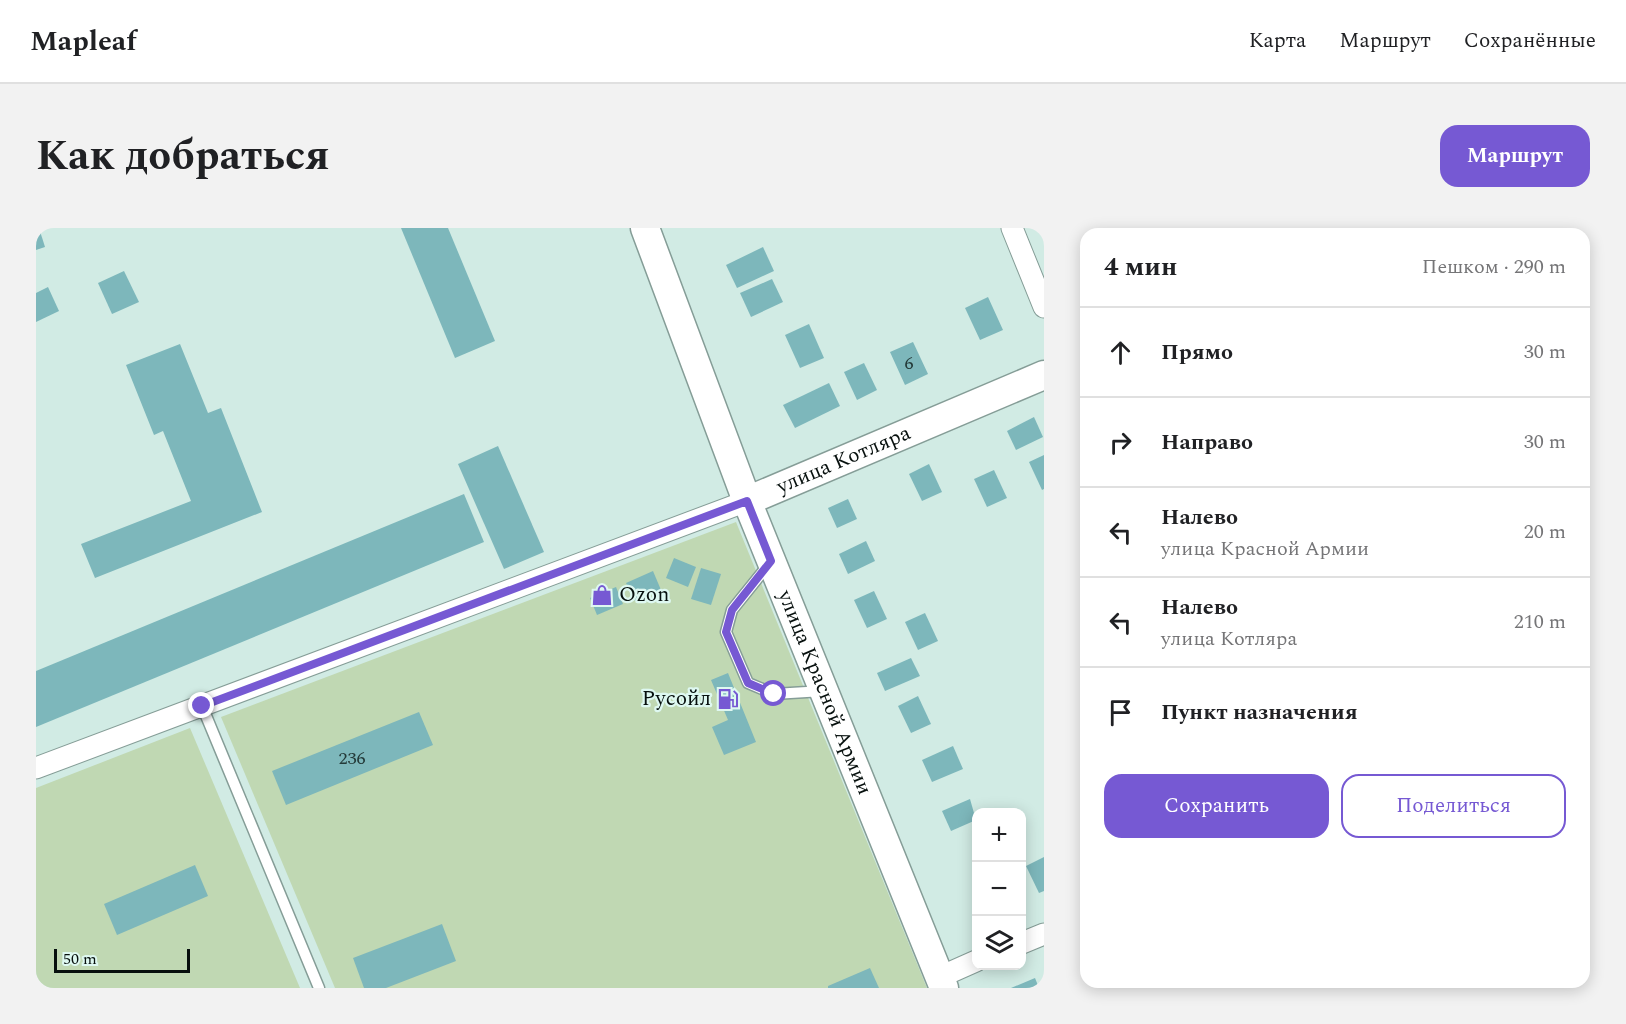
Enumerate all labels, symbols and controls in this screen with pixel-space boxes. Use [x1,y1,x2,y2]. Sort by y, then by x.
text: Mapleaf [30,20,137,63]
text: Карта [1249,25,1306,57]
text: Маршрут [1339,25,1431,57]
text: Сохранённые [1464,25,1596,57]
text: Как добраться [36,125,330,188]
button: Маршрут [1440,125,1590,187]
text: 4 мин [1104,247,1177,287]
text: Пешком · 290 m [1422,252,1566,282]
icon: ahead [1104,336,1137,369]
text: Прямо [1161,336,1233,369]
text: 30 m [1524,337,1566,367]
house number: 6 [905,350,914,377]
street label: улица Котляра [771,417,916,503]
icon: right [1104,426,1137,459]
text: Направо [1161,426,1253,459]
text: 30 m [1524,427,1566,457]
text: Налево [1161,501,1238,534]
icon: left [1104,516,1137,549]
text: 20 m [1524,517,1566,547]
text: улица Красной Армии [1161,534,1369,564]
place label: Ozon [619,579,669,611]
shop icon: Ozon [590,583,614,607]
street label: улица Красной Армии [768,584,880,800]
text: Налево [1161,591,1238,624]
icon: left [1104,606,1137,639]
text: 210 m [1514,607,1566,637]
text: улица Котляра [1161,624,1297,654]
route start [760,680,786,706]
place label: Русойл [642,683,711,715]
fuel station icon: Русойл [716,687,740,711]
route end [188,692,214,718]
icon: arrive [1104,696,1137,729]
text: Пункт назначения [1161,696,1358,729]
house number: 236 [339,745,366,772]
button: Сохранить [1104,774,1329,838]
button: Поделиться [1341,774,1566,838]
map controls [972,808,1026,970]
button: + [972,808,1026,862]
button: − [972,862,1026,916]
button: layers [972,916,1026,970]
scale bar [54,946,190,974]
text: 50 m [63,947,97,971]

